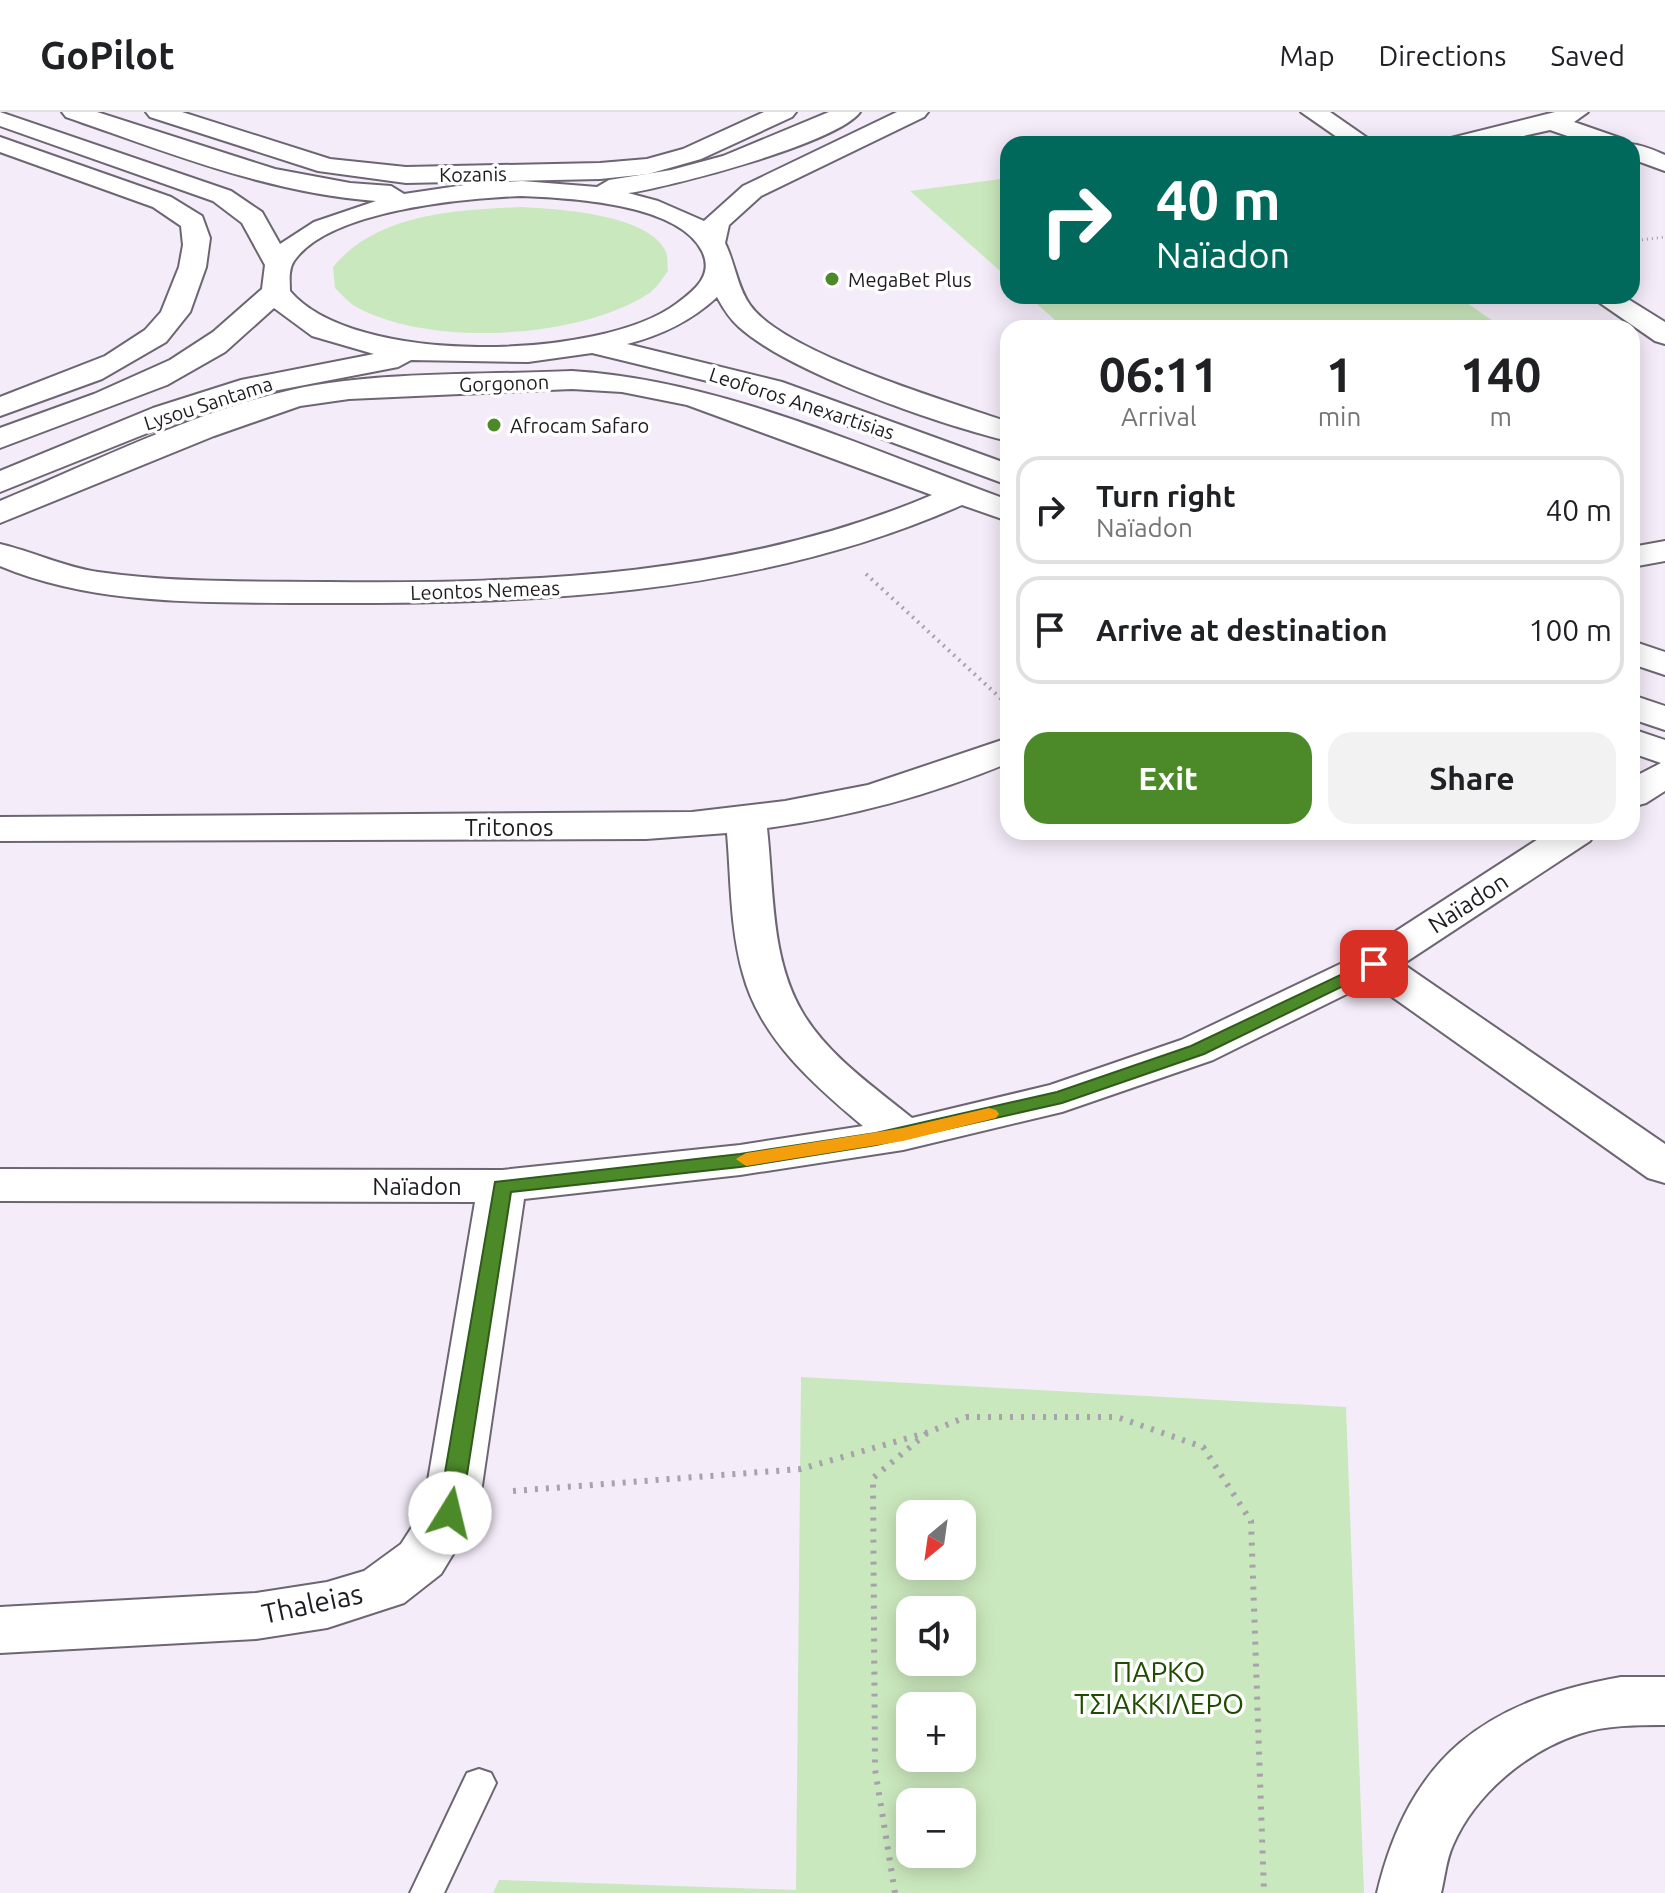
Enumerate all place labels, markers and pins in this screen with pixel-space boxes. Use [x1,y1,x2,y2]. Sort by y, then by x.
place label: MegaBet Plus [848,268,972,291]
marker: MegaBet Plus [823,270,841,288]
place label: Afrocam Safaro [510,414,649,437]
marker: Afrocam Safaro [485,416,503,434]
pin [1340,930,1408,998]

